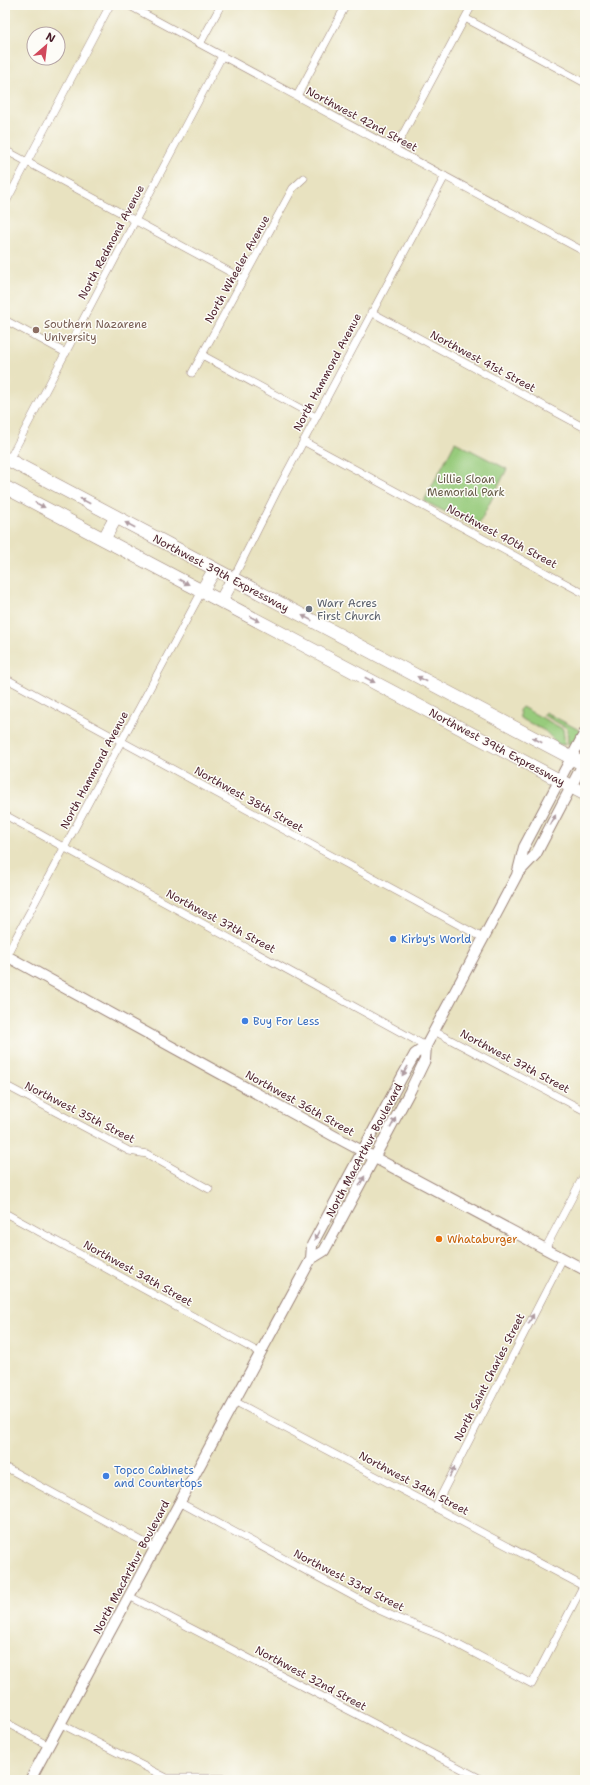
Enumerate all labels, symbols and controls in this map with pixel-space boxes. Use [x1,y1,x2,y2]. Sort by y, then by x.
north arrow [26,26,66,66]
text: N [43,29,58,46]
street label: Northwest 42nd Street [303,84,420,155]
street label: North Redmond Avenue [75,182,148,302]
street label: North Wheeler Avenue [201,213,273,326]
street label: North Hammond Avenue [290,311,365,434]
place label: Southern Nazarene University [44,317,147,345]
marker: Southern Nazarene University [31,325,41,335]
street label: Northwest 41st Street [427,327,538,396]
park label: Lillie Sloan Memorial Park [427,472,505,500]
one-way arrow [79,497,91,504]
street label: Northwest 40th Street [444,501,560,572]
one-way arrow [34,502,45,509]
one-way arrow [125,522,136,528]
street label: Northwest 39th Expressway [150,531,292,616]
one-way arrow [178,579,190,585]
place label: Warr Acres First Church [317,596,381,624]
marker: Warr Acres First Church [304,604,314,614]
one-way arrow [301,615,313,621]
one-way arrow [249,616,261,622]
one-way arrow [416,676,428,682]
one-way arrow [364,677,376,683]
street label: Northwest 39th Expressway [426,705,568,790]
street label: North Hammond Avenue [57,709,132,832]
one-way arrow [531,737,542,743]
street label: Northwest 38th Street [191,763,306,836]
one-way arrow [550,814,557,826]
street label: Northwest 37th Street [163,886,278,957]
place label: Kirby's World [401,932,471,947]
marker: Kirby's World [388,934,398,944]
place label: Buy For Less [253,1014,320,1029]
marker: Buy For Less [240,1016,250,1026]
street label: Northwest 37th Street [457,1026,572,1097]
one-way arrow [401,1065,408,1077]
street label: Northwest 36th Street [242,1067,357,1140]
street label: Northwest 35th Street [22,1078,138,1147]
street label: North MacArthur Boulevard [323,1081,406,1220]
one-way arrow [390,1118,396,1129]
one-way arrow [359,1175,365,1187]
one-way arrow [314,1229,321,1240]
place label: Whataburger [447,1232,518,1247]
marker: Whataburger [434,1234,444,1244]
street label: Northwest 34th Street [80,1237,195,1310]
street label: North Saint Charles Street [451,1311,528,1444]
one-way arrow [528,1313,534,1325]
street label: Northwest 34th Street [356,1448,472,1519]
place label: Topco Cabinets and Countertops [114,1463,202,1491]
one-way arrow [449,1466,456,1478]
marker: Topco Cabinets and Countertops [101,1471,111,1481]
street label: North MacArthur Boulevard [90,1498,173,1637]
street label: Northwest 33rd Street [291,1546,407,1615]
street label: Northwest 32nd Street [252,1643,369,1714]

